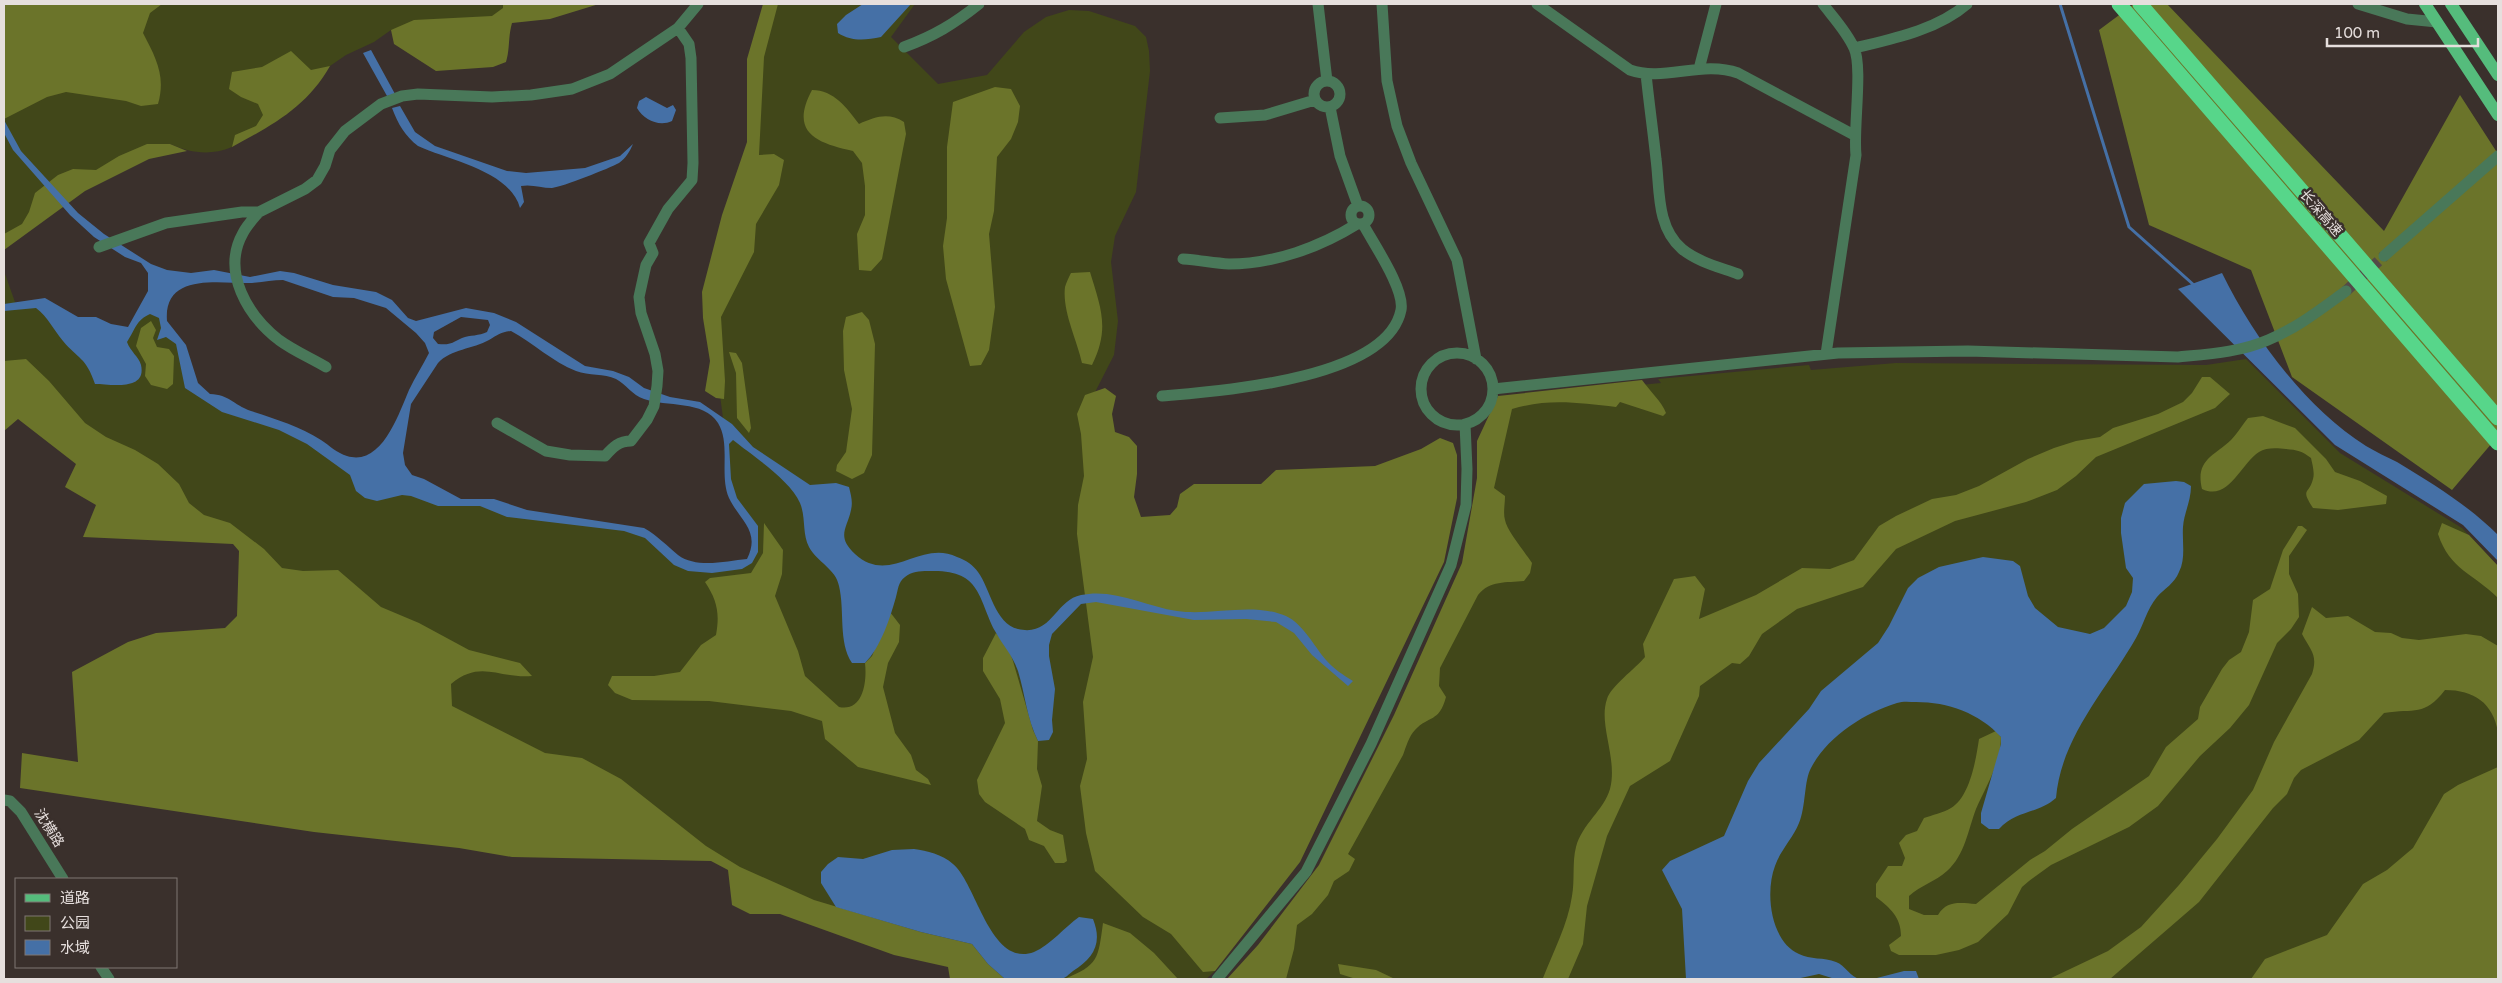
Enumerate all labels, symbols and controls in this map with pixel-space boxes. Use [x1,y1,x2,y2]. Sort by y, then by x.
scale bar [2327,15,2478,47]
text: 100 m [2334,24,2380,42]
street label: 长深高速 [2296,186,2346,240]
street label: 沈横路 [31,806,67,850]
legend [15,878,178,968]
text: 道路 [60,889,90,907]
text: 公园 [60,914,90,932]
text: 水域 [60,939,90,957]

